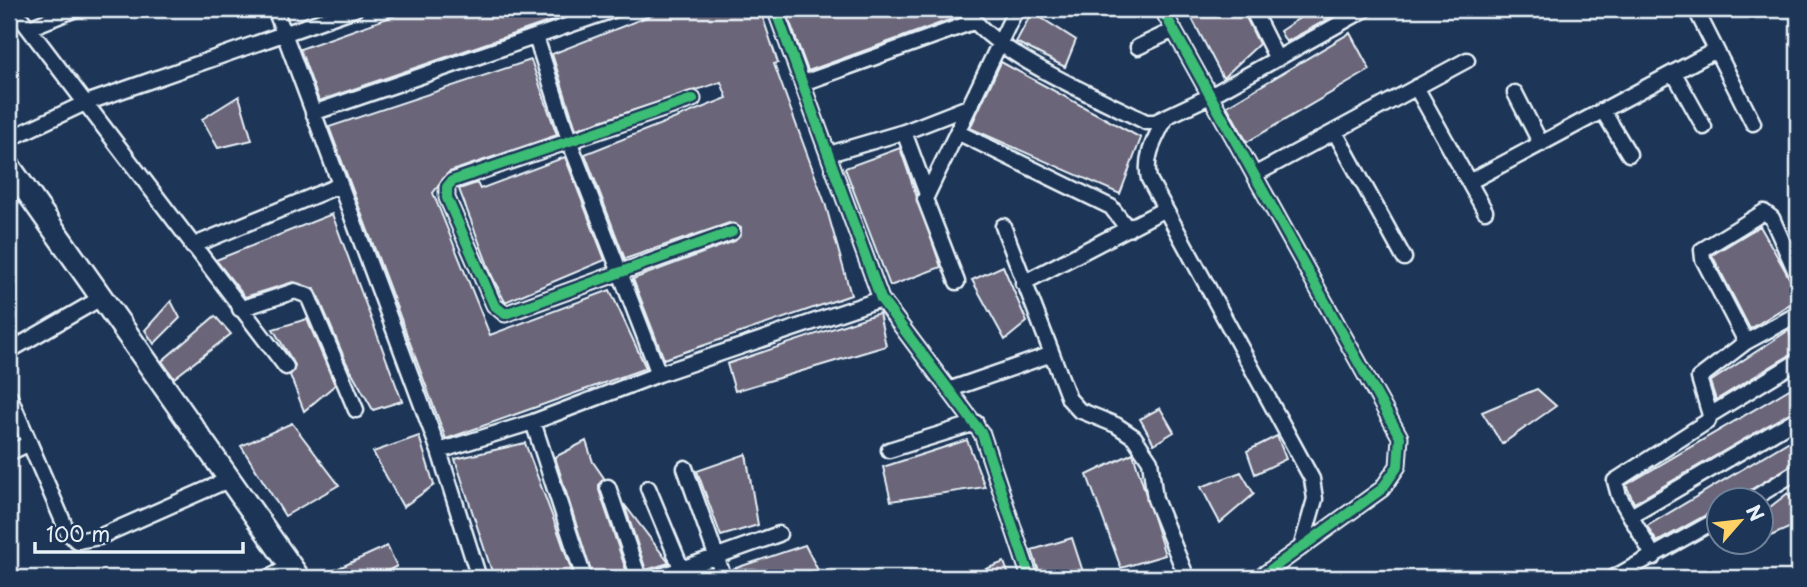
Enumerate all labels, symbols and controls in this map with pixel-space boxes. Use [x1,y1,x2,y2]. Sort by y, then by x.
north arrow [1706,486,1776,556]
text: N [1740,499,1772,526]
scale bar [35,510,243,554]
text: 100 m [46,517,110,549]

